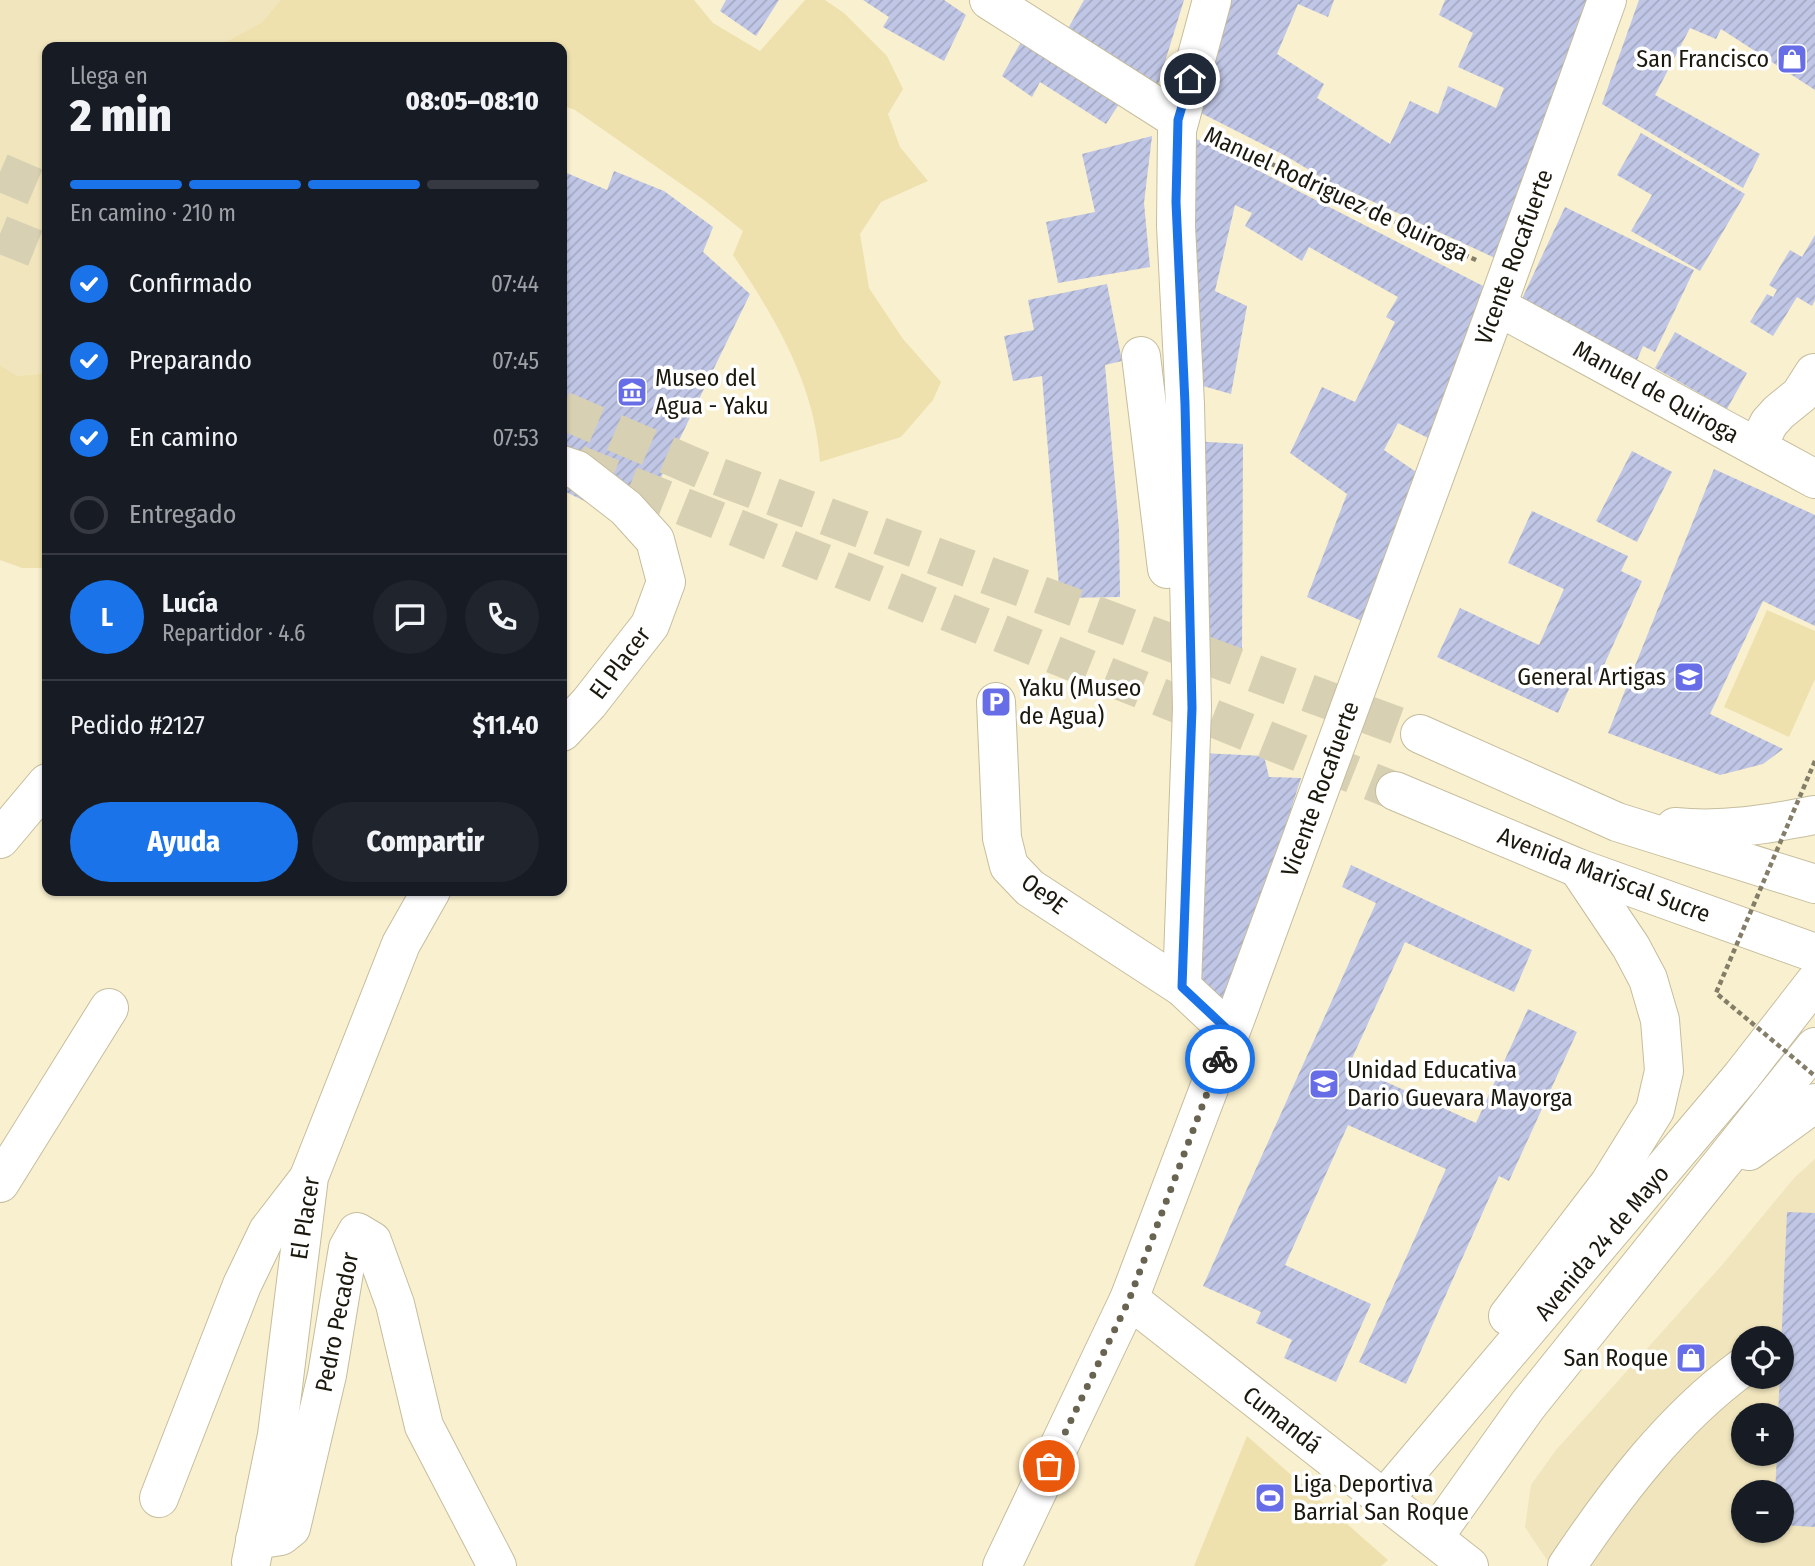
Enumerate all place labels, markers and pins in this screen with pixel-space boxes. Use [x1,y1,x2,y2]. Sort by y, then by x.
shop icon: San Francisco [1775,42,1809,76]
place label: San Francisco [1636,45,1769,73]
pin [1160,49,1220,109]
place label: Museo del Agua - Yaku [655,364,769,420]
museum icon: Museo del Agua - Yaku [615,375,649,409]
school or university icon: General Artigas [1672,660,1706,694]
place label: General Artigas [1517,663,1666,691]
place label: Yaku (Museo de Agua) [1019,674,1141,730]
parking icon: Yaku (Museo de Agua) [979,685,1013,719]
place label: Unidad Educativa Dario Guevara Mayorga [1347,1056,1573,1112]
school or university icon: Unidad Educativa Dario Guevara Mayorga [1307,1067,1341,1101]
shop icon: San Roque [1674,1341,1708,1375]
place label: San Roque [1563,1344,1668,1372]
pin [1019,1436,1079,1496]
place label: Liga Deportiva Barrial San Roque [1293,1470,1469,1526]
sports icon: Liga Deportiva Barrial San Roque [1253,1481,1287,1515]

